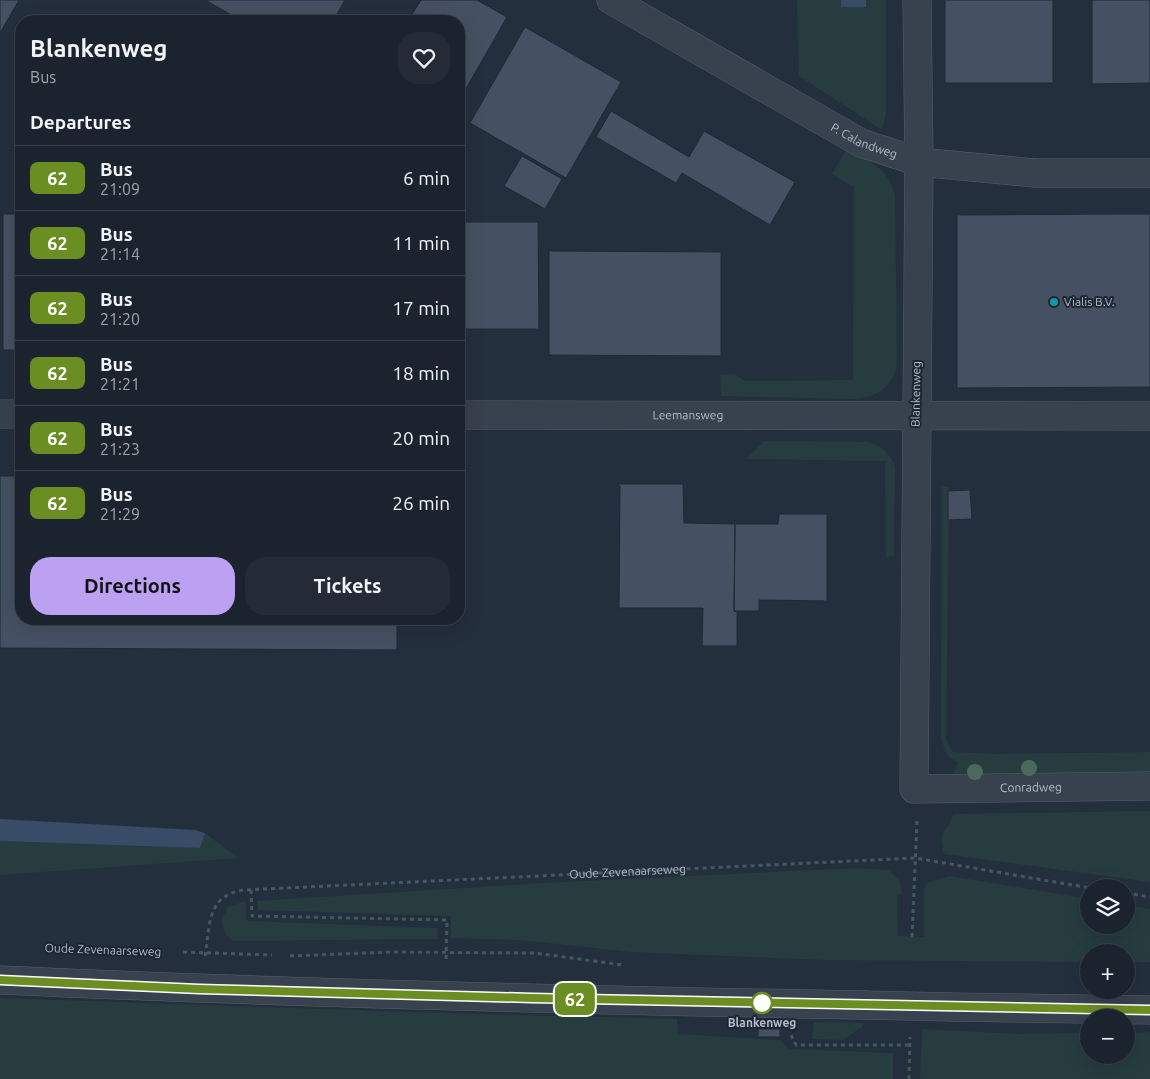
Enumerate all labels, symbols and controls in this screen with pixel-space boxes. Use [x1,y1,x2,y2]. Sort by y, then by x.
button: heart [398,32,450,84]
text: Blankenweg [30,35,167,62]
text: Bus [30,68,56,86]
text: Departures [30,111,131,133]
street label: P. Calandweg [829,120,899,160]
text: Bus [100,158,133,180]
text: 6 min [403,167,450,189]
text: 62 [47,168,68,188]
text: 21:09 [100,180,140,198]
text: Bus [100,223,133,245]
text: 11 min [392,232,450,254]
text: 62 [47,233,68,253]
text: 21:14 [100,245,140,263]
text: Bus [100,288,133,310]
place label: Vialis B.V. [1064,295,1115,308]
marker: Vialis B.V. [1048,296,1060,308]
text: 17 min [392,297,450,319]
text: 62 [47,298,68,318]
text: 21:20 [100,310,140,328]
text: Bus [100,353,133,375]
street label: Blankenweg [908,361,923,427]
text: 18 min [392,362,450,384]
text: 62 [47,363,68,383]
text: 21:21 [100,375,140,393]
street label: Leemansweg [653,408,723,421]
text: Bus [100,418,133,440]
text: 20 min [392,427,450,449]
text: 62 [47,428,68,448]
text: 21:23 [100,440,140,458]
text: Bus [100,483,133,505]
text: 26 min [392,492,450,514]
text: 62 [47,493,68,513]
text: 21:29 [100,505,140,523]
button: Directions [30,557,235,615]
button: Tickets [245,557,450,615]
street label: Conradweg [1000,780,1062,794]
street label: Oude Zevenaarseweg [569,862,686,880]
map controls [1080,879,1135,1064]
button: layers [1080,879,1135,934]
street label: Oude Zevenaarseweg [44,941,162,958]
button: + [1080,944,1135,999]
line badge: 62 [552,983,598,1015]
text: 62 [565,989,585,1009]
marker: Blankenweg [751,992,773,1014]
button: − [1080,1009,1135,1064]
place label: Blankenweg [728,1016,796,1029]

